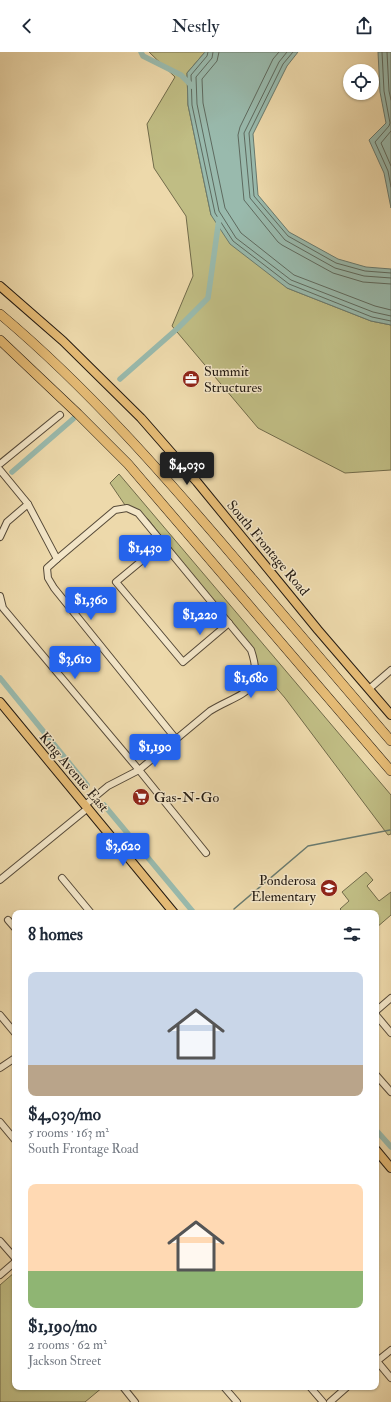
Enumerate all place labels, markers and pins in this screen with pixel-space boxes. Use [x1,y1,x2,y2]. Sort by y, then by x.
place label: Summit Structures [204,363,262,396]
office icon: Summit Structures [181,369,201,389]
pin: $4,030 [154,452,220,486]
pin: $1,430 [112,535,178,569]
pin: $1,360 [58,587,124,621]
pin: $1,220 [167,602,233,636]
pin: $3,610 [42,646,108,680]
pin: $1,680 [218,665,284,699]
pin: $1,190 [122,734,188,768]
supermarket icon: Gas-N-Go [131,787,151,807]
place label: Gas-N-Go [154,789,219,806]
pin: $3,620 [90,833,156,867]
place label: Ponderosa Elementary [251,872,317,906]
school or university icon: Ponderosa Elementary [319,878,339,898]

